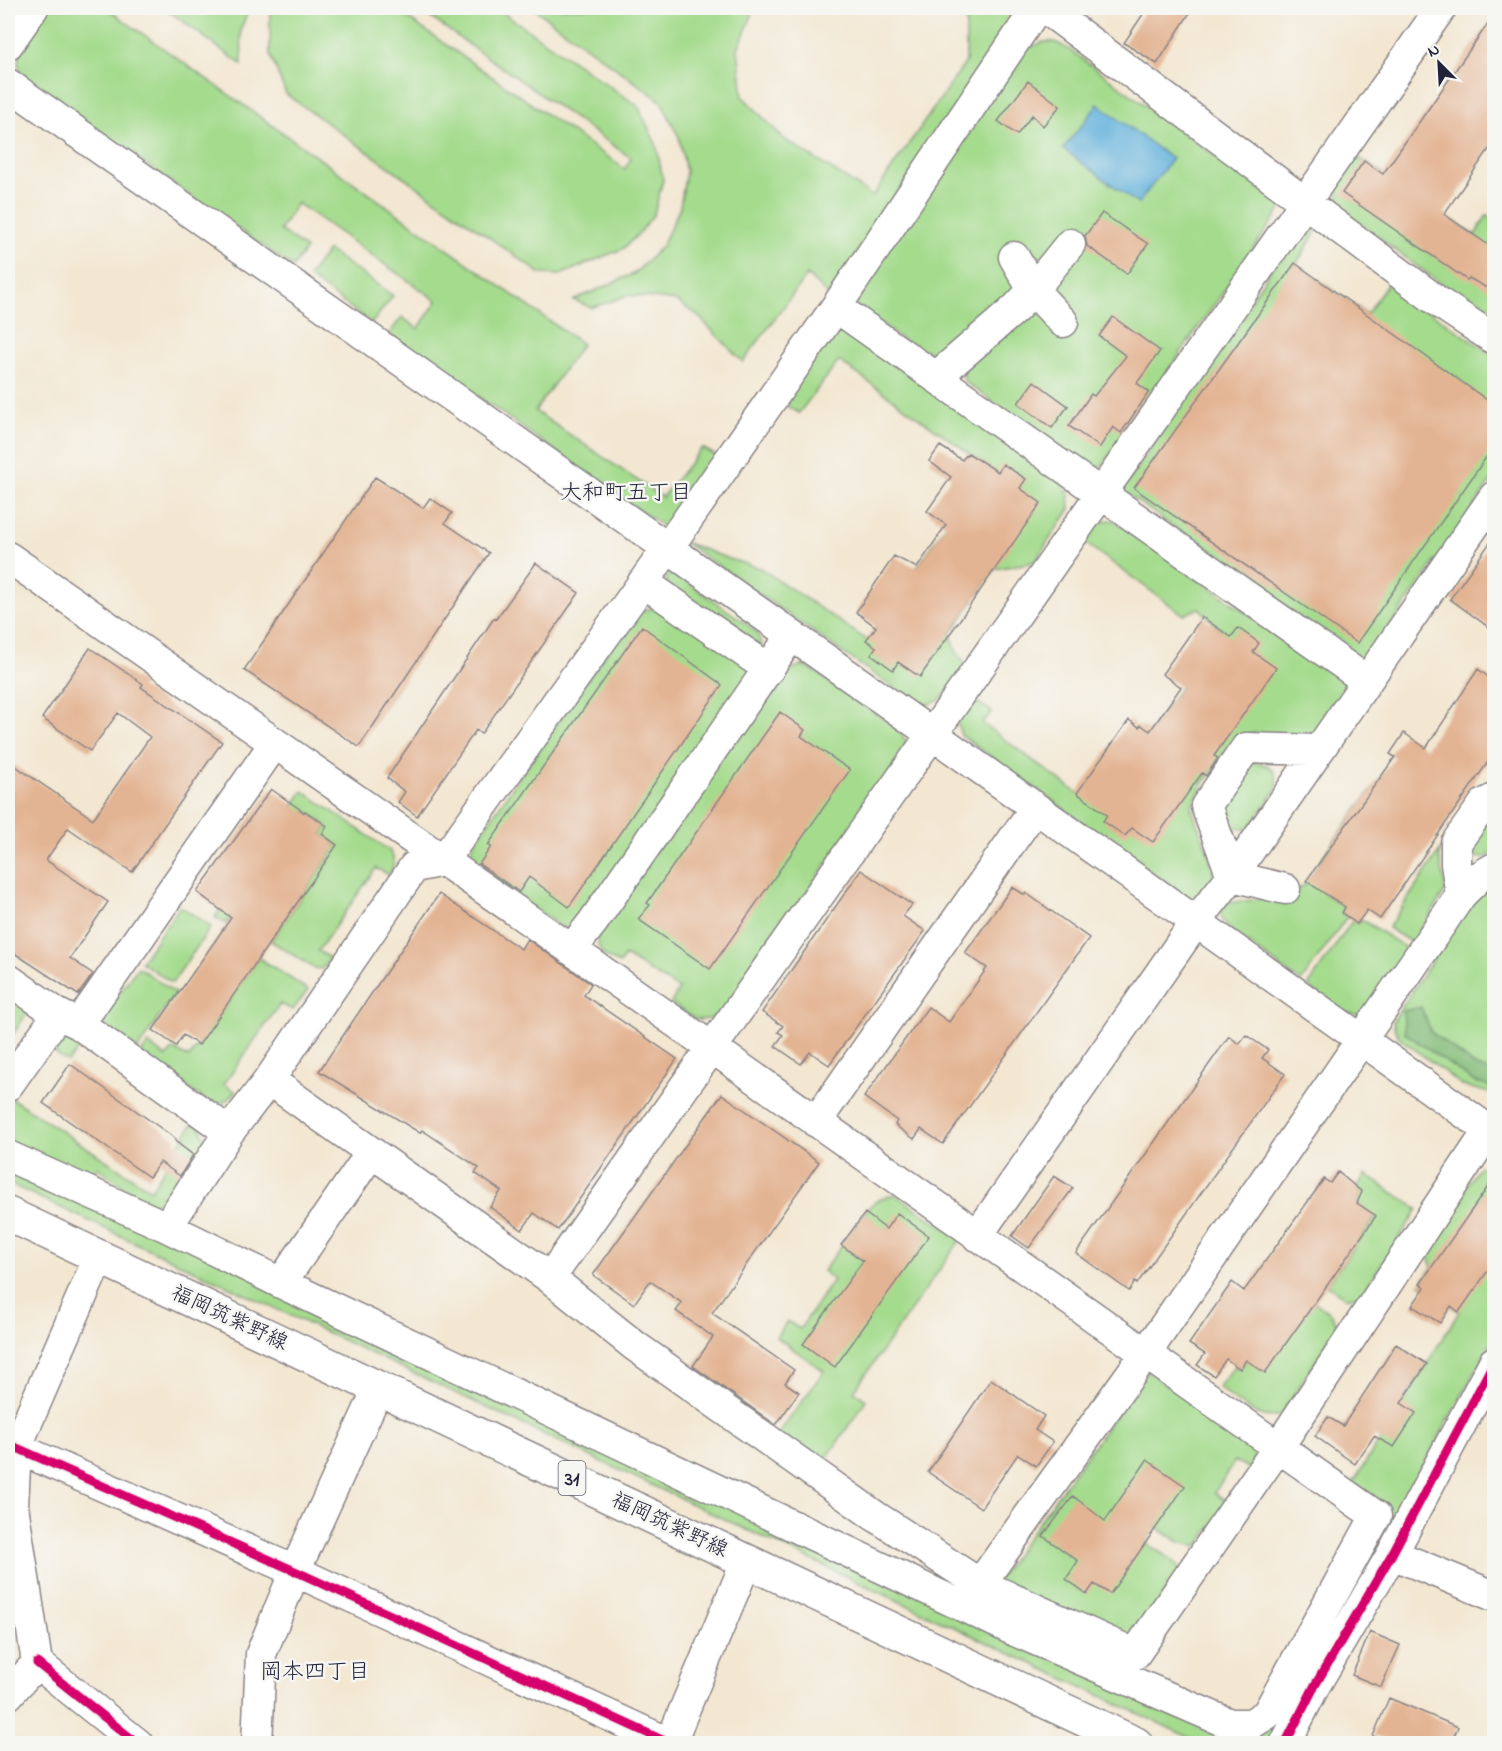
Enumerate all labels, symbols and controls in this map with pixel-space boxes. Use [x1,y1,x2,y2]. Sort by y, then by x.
north arrow [1409,33,1469,93]
text: N [1424,38,1444,64]
district label: 大和町五丁目 [560,478,692,510]
street label: 福岡筑紫野線 [166,1279,293,1359]
road number: 31 [558,1461,586,1495]
street label: 福岡筑紫野線 [606,1486,733,1566]
district label: 岡本四丁目 [260,1657,370,1689]

